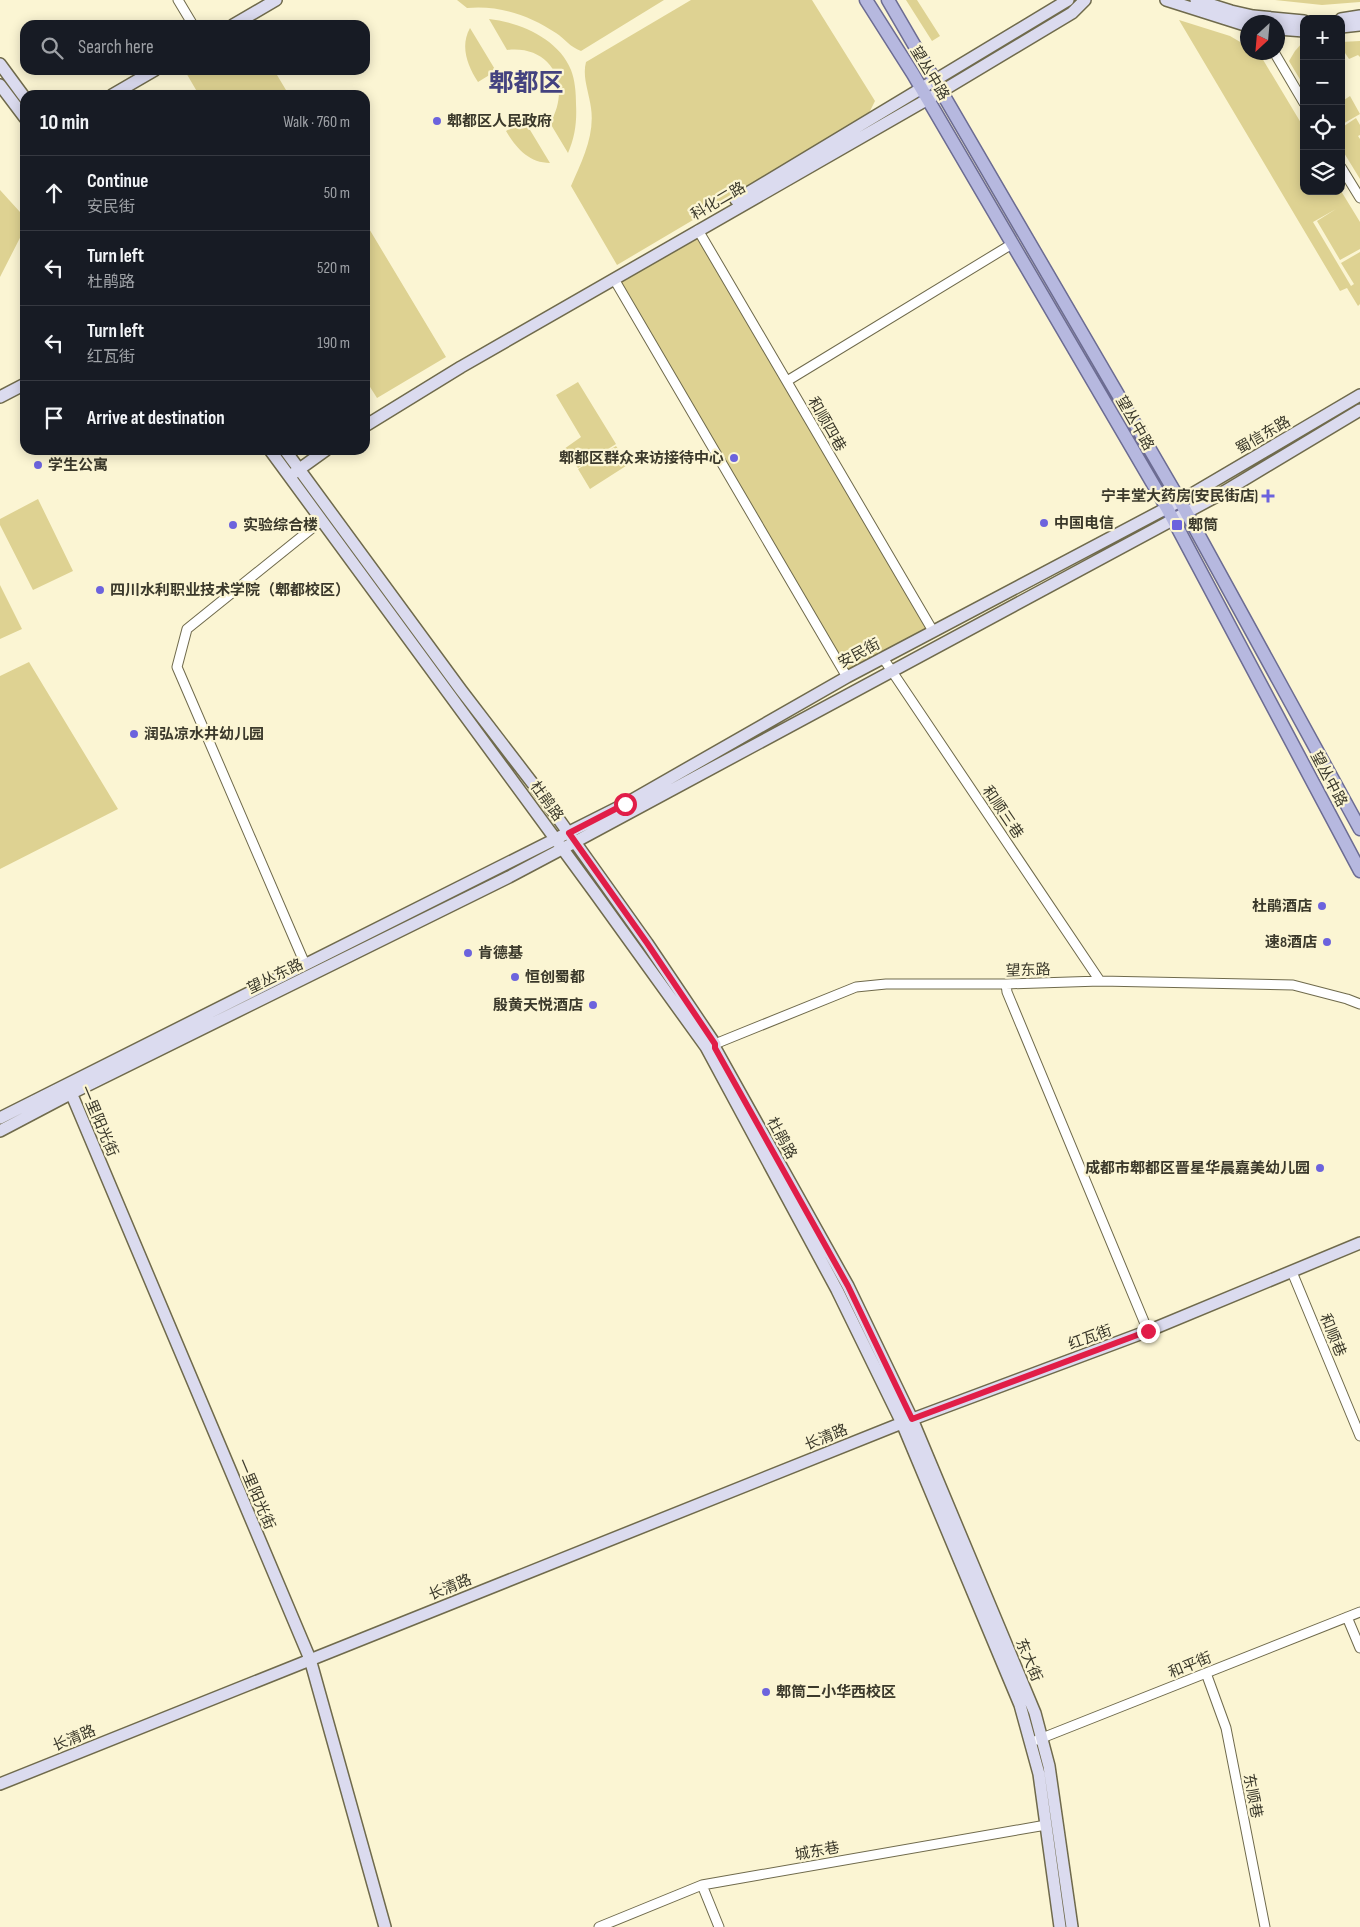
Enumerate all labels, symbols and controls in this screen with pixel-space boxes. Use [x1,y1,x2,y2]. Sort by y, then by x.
north arrow [1240,15,1285,60]
map controls [1300,15,1345,195]
button: + [1300,15,1345,60]
search box [20,20,370,75]
icon: search [38,34,66,62]
text: Search here [78,36,154,59]
street label: 望丛中路 [906,43,953,104]
button: − [1300,60,1345,105]
district label: 郫都区 [488,68,564,99]
button: locate [1300,105,1345,150]
text: 10 min [40,110,89,135]
place label: 郫都区人民政府 [447,112,552,131]
text: Walk · 760 m [283,113,350,132]
marker: 郫都区人民政府 [431,115,443,127]
button: layers [1300,150,1345,195]
text: Continue [87,170,148,193]
street label: 科化二路 [688,178,749,225]
icon: ahead [40,179,68,207]
text: 50 m [324,184,350,203]
text: 安民街 [87,198,135,217]
text: Turn left [87,245,144,268]
icon: left [40,254,68,282]
text: 520 m [317,259,350,278]
text: 杜鹃路 [87,273,135,292]
text: Turn left [87,320,144,343]
icon: left [40,329,68,357]
text: 190 m [317,334,350,353]
text: 红瓦街 [87,348,135,367]
street label: 望丛中路 [1111,393,1158,454]
street label: 和顺四巷 [803,394,850,455]
icon: arrive [40,404,68,432]
text: Arrive at destination [87,407,225,430]
street label: 蜀信东路 [1233,412,1294,459]
place label: 郫都区群众来访接待中心 [559,449,724,468]
marker: 郫都区群众来访接待中心 [728,452,740,464]
place label: 学生公寓 [48,456,108,475]
marker: 学生公寓 [32,459,44,471]
place label: 宁丰堂大药房(安民街店) [1101,487,1258,506]
marker: 宁丰堂大药房(安民街店) [1262,490,1274,502]
place label: 中国电信 [1054,514,1114,533]
place label: 实验综合楼 [243,516,318,535]
place label: 郫筒 [1188,516,1218,535]
marker: 中国电信 [1038,517,1050,529]
marker: 郫筒 [1170,518,1184,532]
marker: 实验综合楼 [227,519,239,531]
place label: 四川水利职业技术学院（郫都校区） [110,581,350,600]
marker: 四川水利职业技术学院（郫都校区） [94,584,106,596]
street label: 安民街 [835,634,884,672]
place label: 润弘凉水井幼儿园 [144,725,264,744]
marker: 润弘凉水井幼儿园 [128,728,140,740]
street label: 望丛中路 [1306,748,1351,810]
street label: 杜鹃路 [526,778,568,825]
street label: 和顺三巷 [978,782,1027,842]
route start [614,793,637,816]
place label: 杜鹃酒店 [1252,897,1312,916]
marker: 杜鹃酒店 [1316,900,1328,912]
place label: 速8酒店 [1265,933,1317,952]
marker: 速8酒店 [1321,936,1333,948]
place label: 肯德基 [478,944,523,963]
marker: 肯德基 [462,947,474,959]
street label: 望丛东路 [244,955,306,998]
street label: 望东路 [1005,960,1051,981]
place label: 恒创蜀都 [525,968,585,987]
marker: 恒创蜀都 [509,971,521,983]
place label: 殷黄天悦酒店 [493,996,583,1015]
marker: 殷黄天悦酒店 [587,999,599,1011]
street label: 一里阳光街 [75,1083,122,1159]
street label: 杜鹃路 [762,1114,801,1163]
place label: 成都市郫都区晋星华晨嘉美幼儿园 [1085,1159,1310,1178]
marker: 成都市郫都区晋星华晨嘉美幼儿园 [1314,1162,1326,1174]
street label: 和顺巷 [1315,1311,1350,1360]
route end [1137,1320,1160,1343]
street label: 红瓦街 [1066,1321,1115,1354]
street label: 长清路 [802,1420,851,1455]
street label: 一里阳光街 [232,1456,279,1532]
street label: 长清路 [426,1570,475,1605]
street label: 东大街 [1011,1636,1046,1685]
street label: 和平街 [1166,1648,1215,1683]
place label: 郫筒二小华西校区 [776,1683,896,1702]
marker: 郫筒二小华西校区 [760,1686,772,1698]
street label: 长清路 [50,1721,99,1756]
street label: 东顺巷 [1239,1772,1266,1820]
street label: 城东巷 [793,1838,841,1865]

